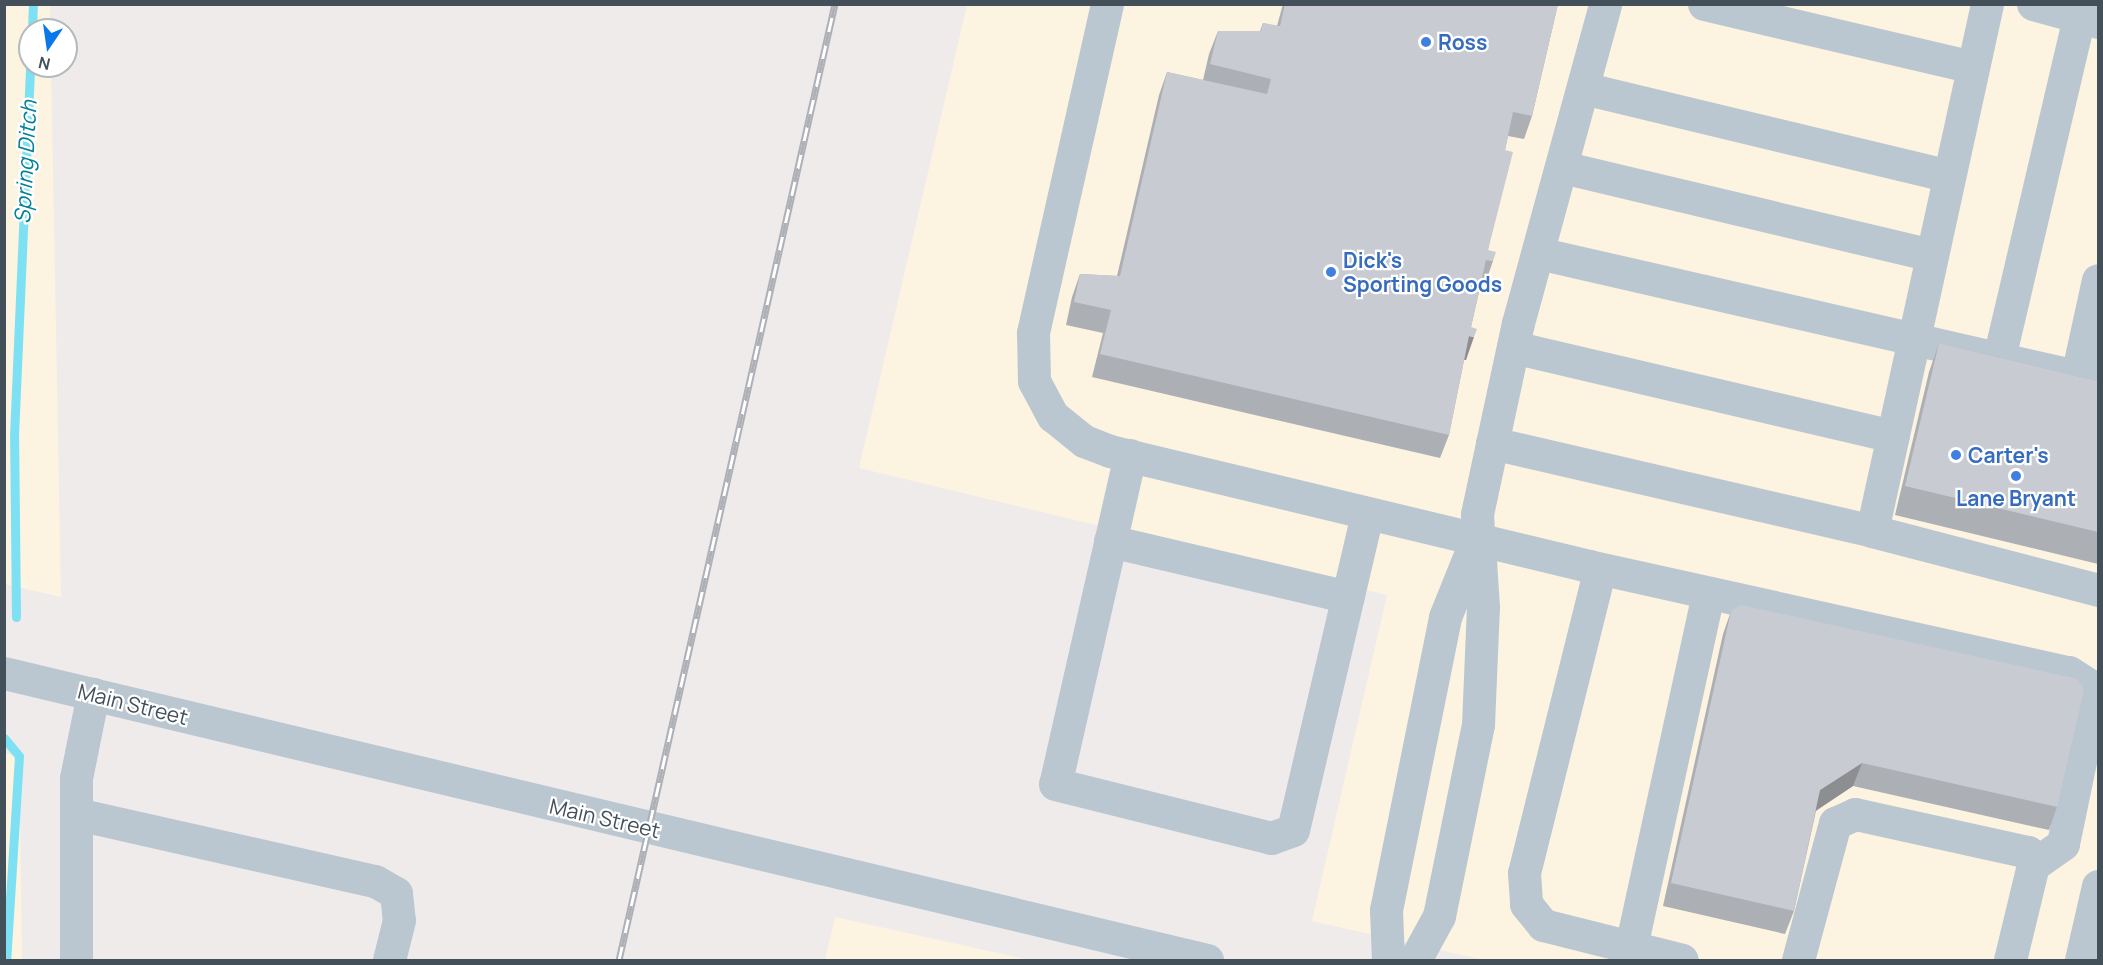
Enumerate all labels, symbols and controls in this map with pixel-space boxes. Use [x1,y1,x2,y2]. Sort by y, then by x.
north arrow [18,18,78,78]
place label: Ross [1438,29,1487,55]
marker: Ross [1419,35,1433,49]
text: N [36,52,52,76]
water label: Spring Ditch [10,100,42,224]
place label: Dick's Sporting Goods [1343,247,1502,297]
marker: Dick's Sporting Goods [1324,265,1338,279]
place label: Carter's [1968,442,2049,468]
marker: Carter's [1949,448,1963,462]
marker: Lane Bryant [2009,469,2023,483]
place label: Lane Bryant [1956,485,2076,511]
street label: Main Street [75,678,191,730]
street label: Main Street [547,793,663,843]

